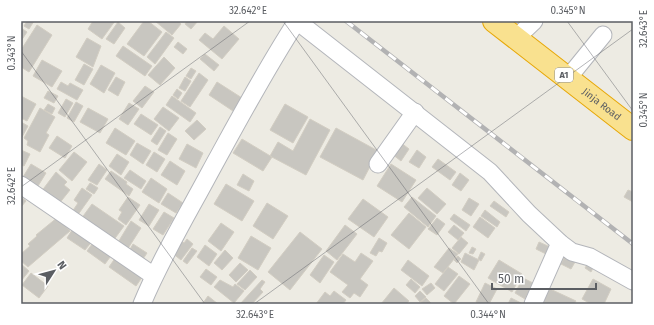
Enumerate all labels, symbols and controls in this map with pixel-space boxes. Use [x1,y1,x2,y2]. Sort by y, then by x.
text: 32.642°E [229,5,267,17]
text: 0.345°N [550,5,586,17]
text: 32.643°E [638,10,650,48]
text: 0.343°N [6,35,18,71]
road number: A1 [555,68,573,82]
street label: Jinja Road [580,86,623,123]
text: 0.345°N [638,92,650,128]
text: 32.642°E [6,167,18,205]
north arrow [34,251,74,291]
text: N [54,259,69,272]
scale bar [492,265,596,291]
text: 50 m [498,272,524,286]
text: 32.643°E [236,309,274,321]
text: 0.344°N [470,309,506,321]

